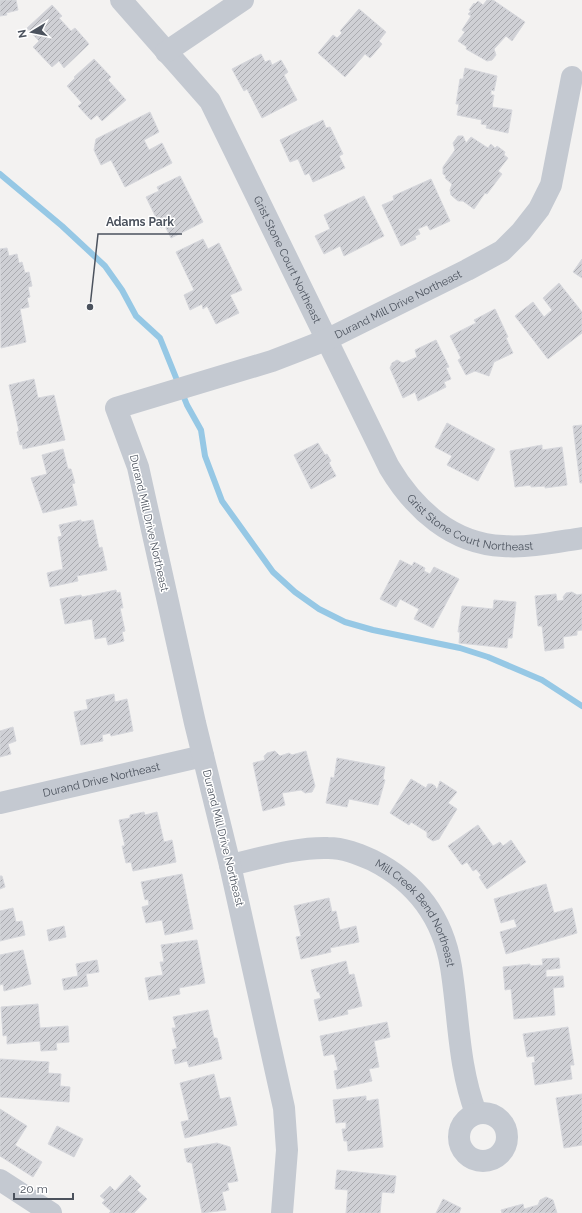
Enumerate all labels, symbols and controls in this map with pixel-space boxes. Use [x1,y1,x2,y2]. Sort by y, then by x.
north arrow [12,12,52,52]
text: N [16,28,30,39]
street label: Grist Stone Court Northeast [251,194,324,325]
callout: Adams Park [98,210,182,234]
text: Adams Park [106,215,174,229]
street label: Durand Mill Drive Northeast [332,267,464,341]
street label: Durand Mill Drive Northeast [127,453,171,593]
street label: Grist Stone Court Northeast [404,491,534,553]
street label: Durand Drive Northeast [41,760,161,799]
street label: Durand Mill Drive Northeast [200,768,246,908]
street label: Mill Creek Bend Northeast [373,856,457,968]
scale bar [14,1175,73,1201]
text: 20 m [20,1182,48,1196]

